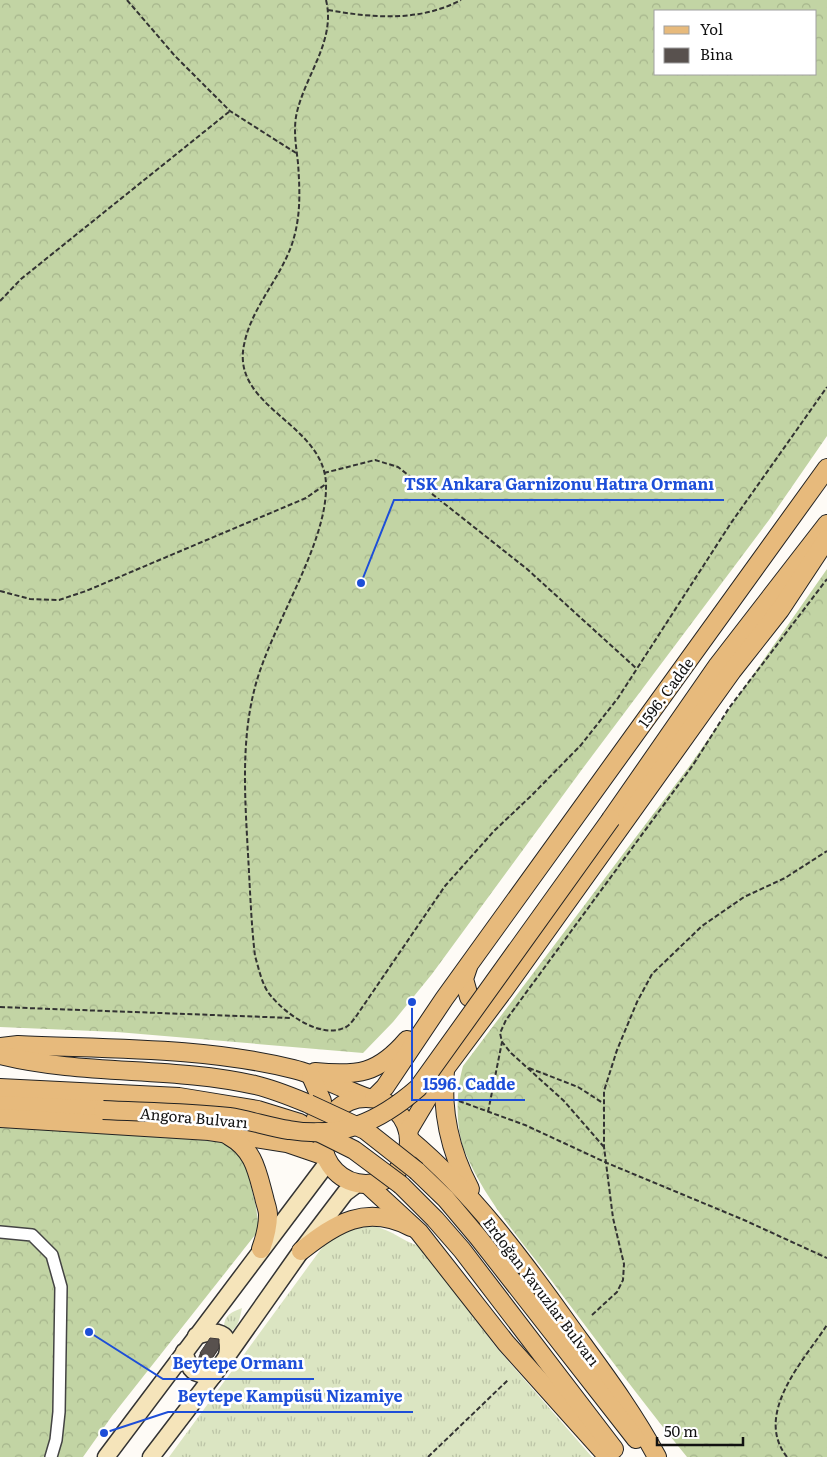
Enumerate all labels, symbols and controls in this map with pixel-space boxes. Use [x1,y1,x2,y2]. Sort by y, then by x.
legend [654,10,817,75]
text: Yol [700,17,723,40]
text: Bina [700,42,734,65]
callout: TSK Ankara Garnizonu Hatıra Ormanı [394,469,724,500]
text: TSK Ankara Garnizonu Hatıra Ormanı [404,471,714,495]
street label: 1596. Cadde [632,652,698,732]
callout: 1596. Cadde [412,1069,525,1100]
text: 1596. Cadde [423,1071,515,1095]
street label: Angora Bulvarı [139,1101,249,1133]
street label: Erdoğan Yavuzlar Bulvarı [478,1212,606,1370]
callout: Beytepe Ormanı [163,1348,314,1379]
text: Beytepe Ormanı [172,1350,304,1374]
callout: Beytepe Kampüsü Nizamiye [168,1381,413,1412]
text: Beytepe Kampüsü Nizamiye [178,1383,402,1407]
scale bar [657,1414,743,1446]
text: 50 m [664,1419,698,1442]

